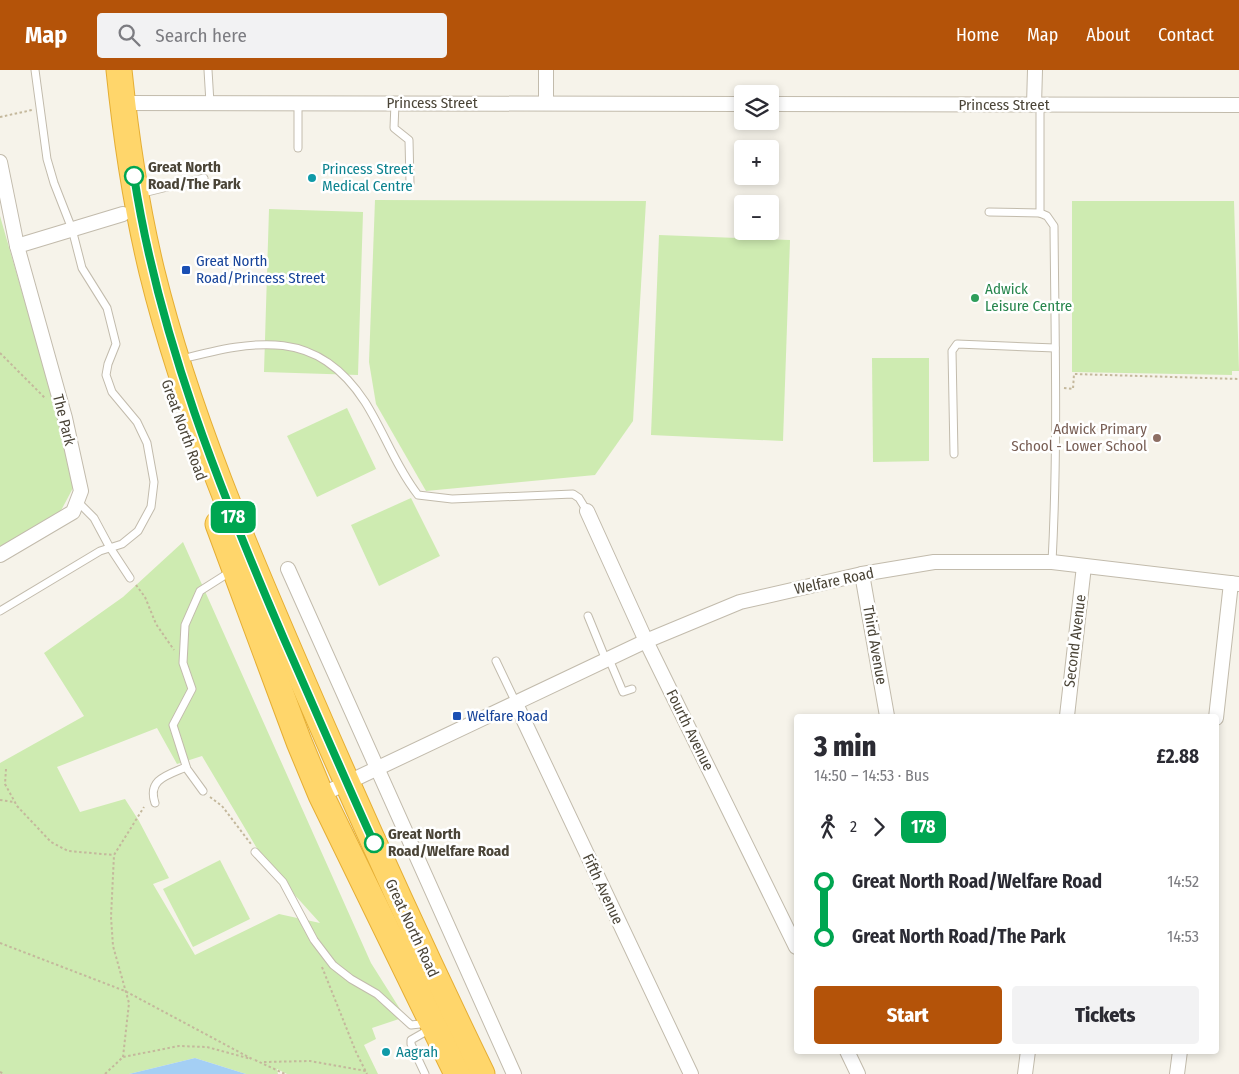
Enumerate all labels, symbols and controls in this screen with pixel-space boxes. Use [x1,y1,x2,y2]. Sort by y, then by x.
search box [97,13,447,58]
text: Map [25,21,67,49]
icon: search [115,21,143,49]
text: Search here [155,24,247,47]
text: Home [956,24,999,46]
text: Map [1027,24,1058,46]
text: About [1086,24,1130,46]
text: Contact [1158,24,1214,46]
map controls [734,85,779,240]
button: layers [734,85,779,130]
street label: Princess Street [386,94,478,112]
street label: Princess Street [958,96,1050,114]
button: + [734,140,779,185]
place label: Great North Road/The Park [148,158,241,193]
place label: Princess Street Medical Centre [322,160,413,195]
marker: Great North Road/The Park [124,166,144,186]
marker: Princess Street Medical Centre [306,172,318,184]
button: − [734,195,779,240]
place label: Great North Road/Princess Street [196,252,325,287]
marker: Great North Road/Princess Street [180,264,192,276]
place label: Adwick Leisure Centre [985,280,1072,315]
marker: Adwick Leisure Centre [969,292,981,304]
street label: Great North Road [157,377,211,483]
street label: The Park [49,392,79,448]
place label: Adwick Primary School - Lower School [1011,420,1147,455]
marker: Adwick Primary School - Lower School [1151,432,1163,444]
line badge: 178 [204,501,262,533]
text: 178 [221,506,245,528]
street label: Welfare Road [793,564,875,598]
street label: Second Avenue [1060,594,1090,688]
street label: Third Avenue [859,604,891,686]
street label: Fourth Avenue [663,686,717,774]
place label: Welfare Road [467,707,548,725]
marker: Welfare Road [451,710,463,722]
text: 3 min [814,730,876,763]
text: £2.88 [1156,745,1199,768]
text: 14:50 – 14:53 · Bus [814,766,929,785]
icon: walk [814,813,842,841]
icon: forward [865,813,893,841]
text: 178 [911,816,936,838]
text: 2 [850,817,857,836]
place label: Great North Road/Welfare Road [388,825,509,860]
marker: Great North Road/Welfare Road [364,833,384,853]
street label: Fifth Avenue [579,851,627,927]
text: Great North Road/Welfare Road [852,870,1102,893]
text: 14:52 [1167,872,1199,891]
street label: Great North Road [381,876,443,980]
text: Great North Road/The Park [852,925,1066,948]
text: 14:53 [1167,927,1199,946]
button: Start [814,986,1002,1044]
button: Tickets [1012,986,1199,1044]
place label: Aagrah [396,1043,438,1061]
marker: Aagrah [380,1046,392,1058]

